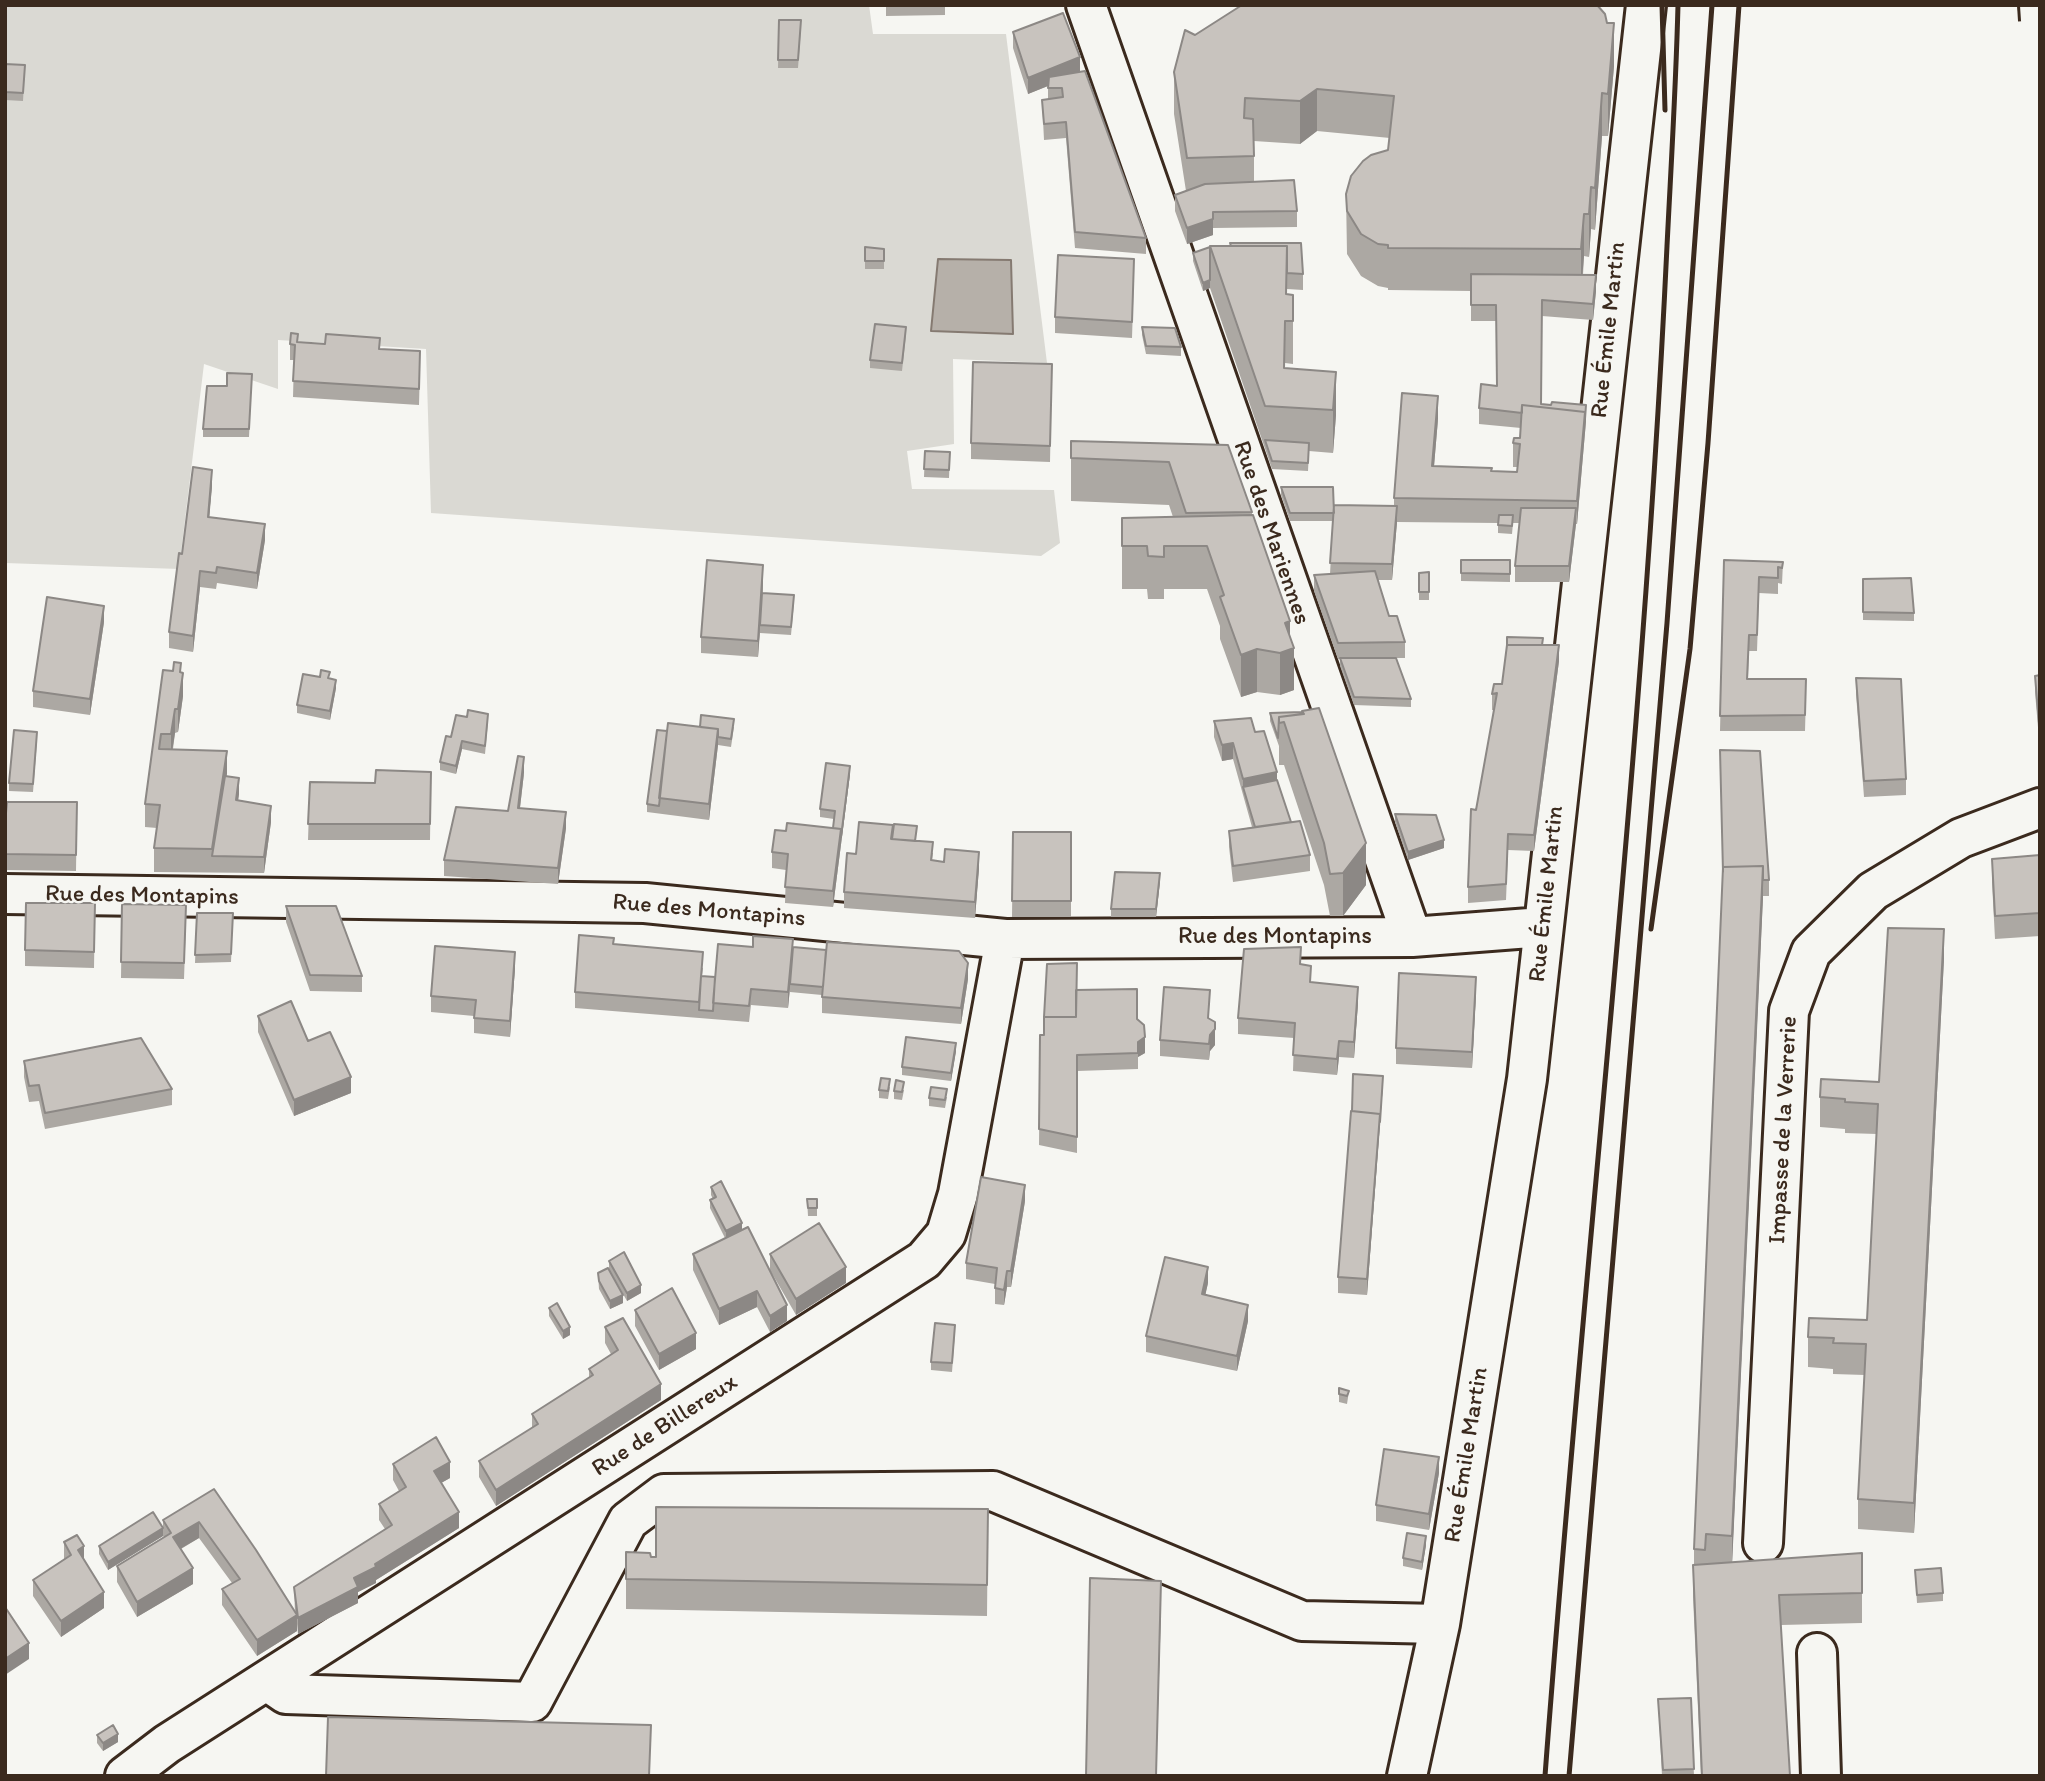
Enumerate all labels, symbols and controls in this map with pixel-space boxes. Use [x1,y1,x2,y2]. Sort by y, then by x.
street label: Rue Émile Martin [1585,240,1633,420]
street label: Rue des Mariennes [1226,437,1316,629]
street label: Rue Émile Martin [1523,804,1571,984]
street label: Rue des Montapins [45,880,239,912]
street label: Rue des Montapins [611,888,807,934]
street label: Rue des Montapins [1178,923,1372,951]
street label: Impasse de la Verrerie [1764,1015,1804,1245]
street label: Rue Émile Martin [1439,1365,1495,1545]
street label: Rue de Billereux [587,1368,743,1484]

